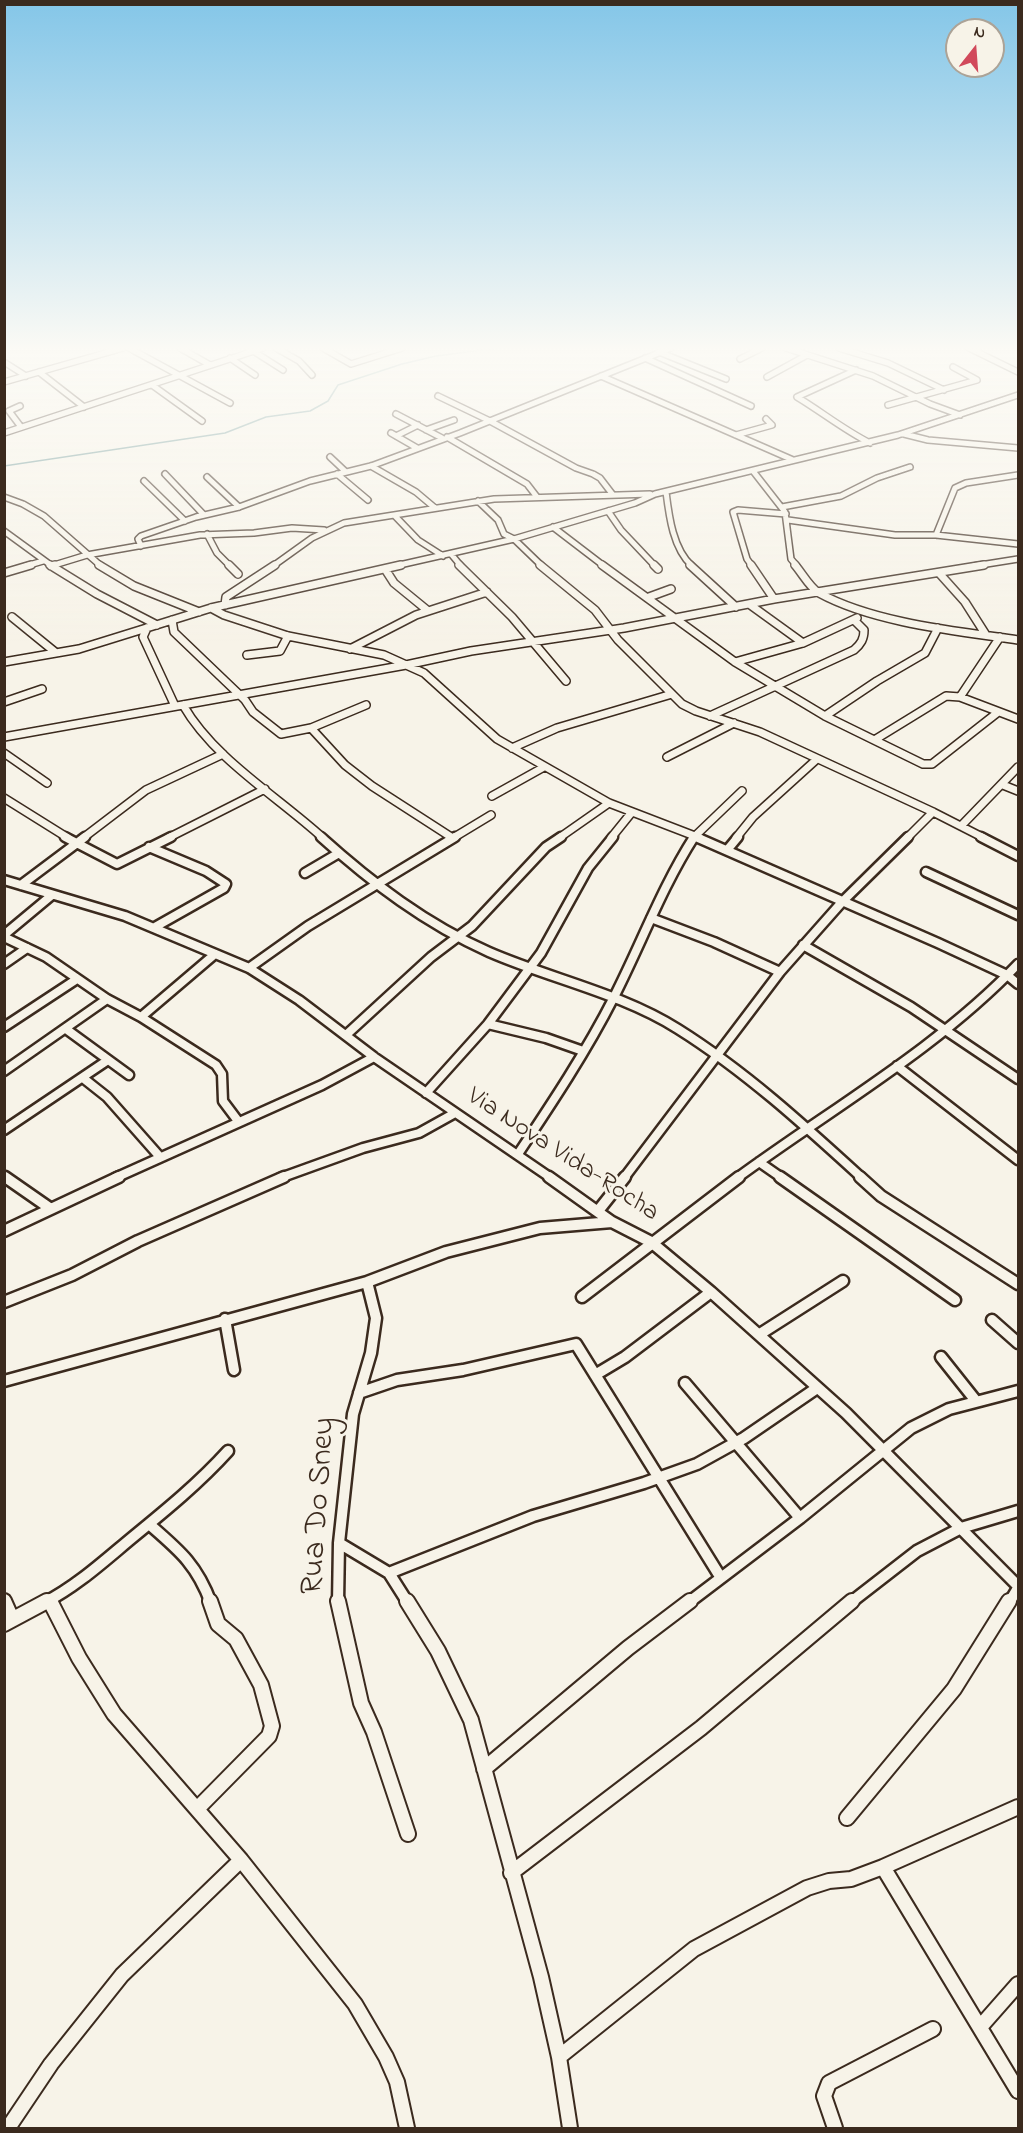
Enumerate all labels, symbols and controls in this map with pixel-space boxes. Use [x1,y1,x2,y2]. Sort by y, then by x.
north arrow [945,18,1005,78]
text: N [971,20,988,46]
street label: Via Nova Vida-Rocha [460,1082,664,1230]
street label: Rua Do Sney [296,1416,346,1596]

